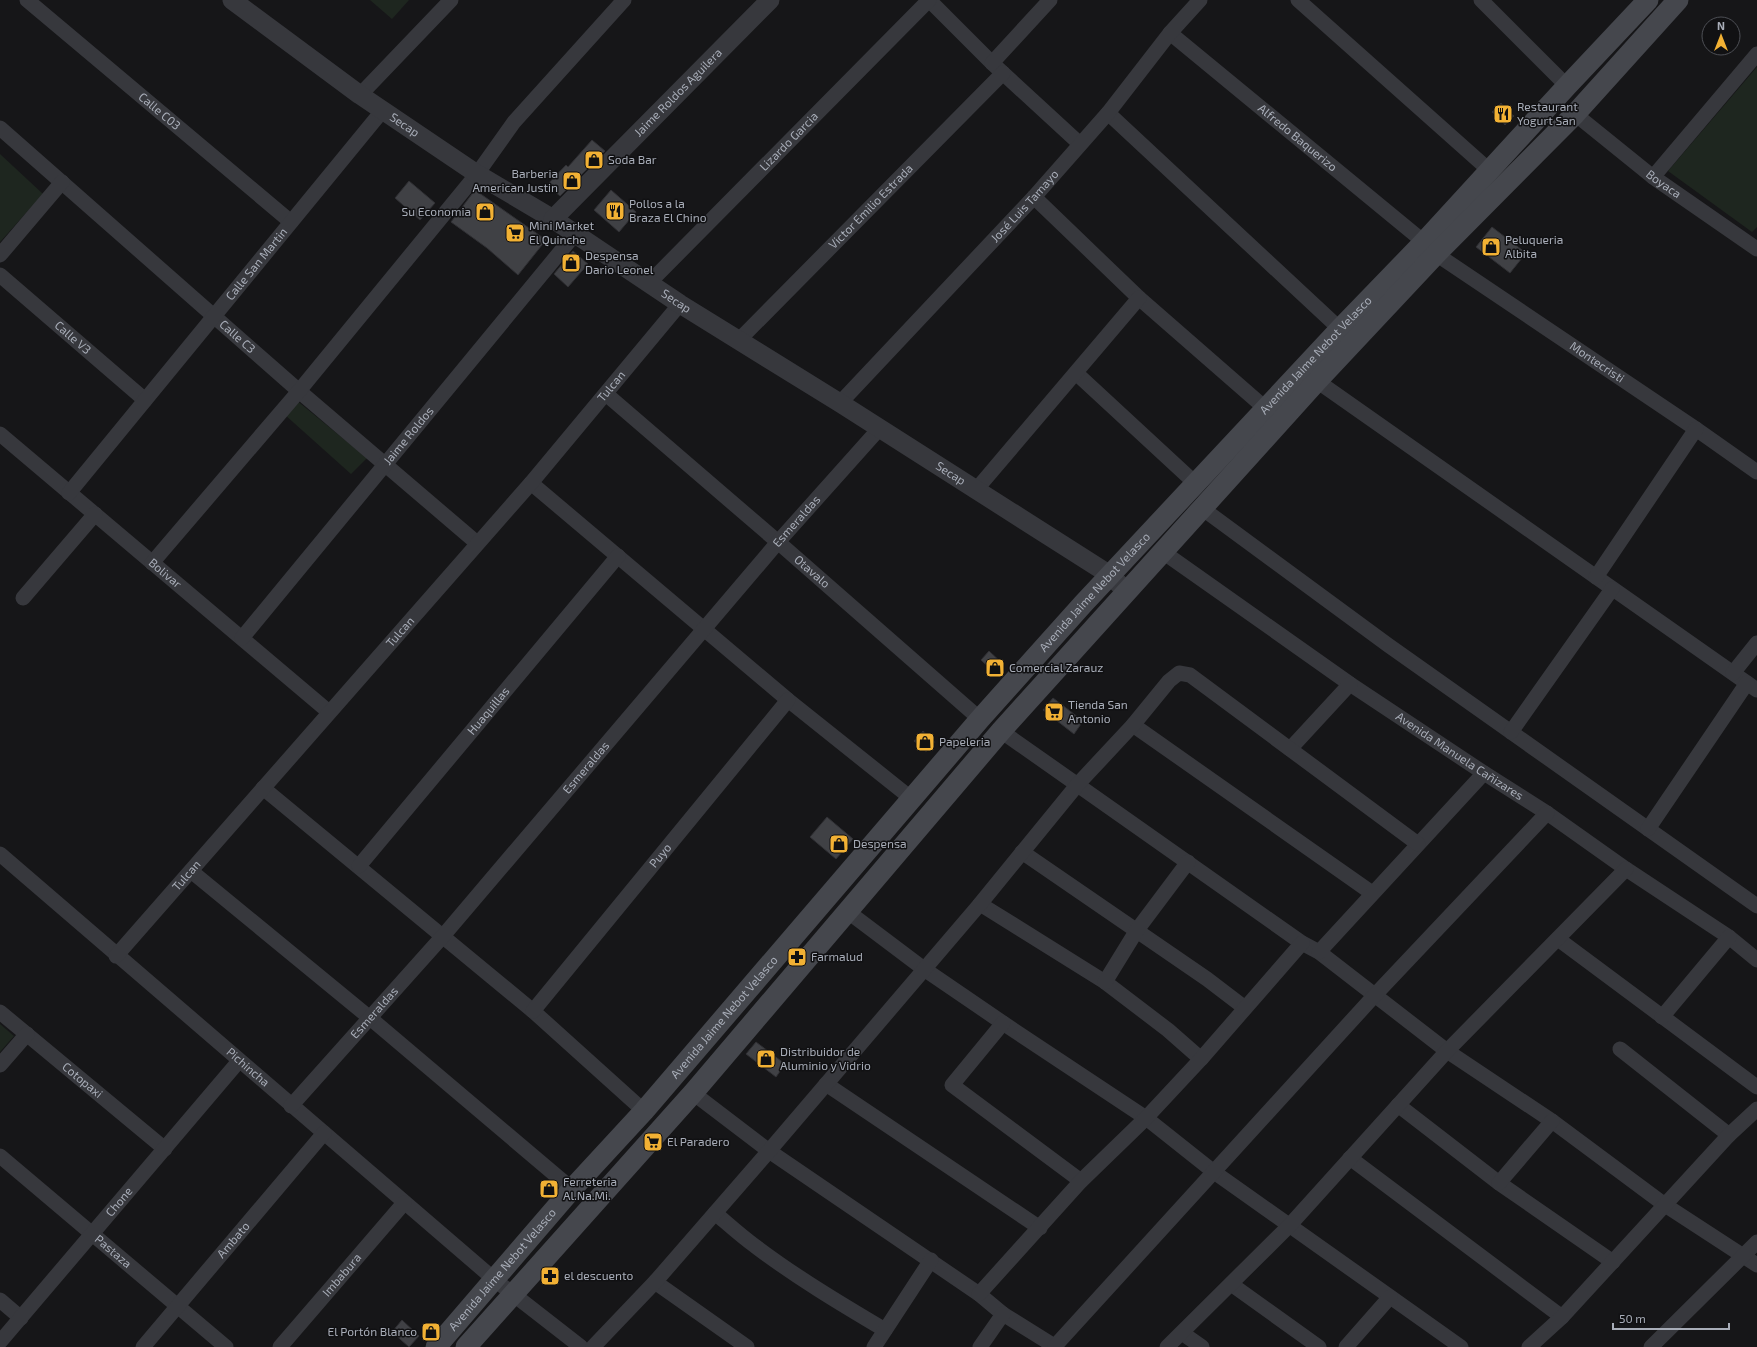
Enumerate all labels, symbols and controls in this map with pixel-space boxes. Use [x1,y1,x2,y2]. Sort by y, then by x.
north arrow [1701,16,1741,56]
text: N [1717,19,1725,32]
street label: Jaime Roldos Aguilera [631,45,724,139]
street label: Calle C03 [136,89,184,132]
place label: Restaurant Yogurt San [1517,99,1578,127]
street label: Alfredo Baquerizo [1256,101,1340,174]
restaurant icon: Restaurant Yogurt San [1492,103,1514,125]
street label: Lizardo Garcia [756,108,820,173]
street label: Secap [388,109,422,139]
shop icon: Soda Bar [583,149,605,171]
place label: Soda Bar [608,152,657,166]
street label: Victor Emilio Estrada [825,161,915,251]
place label: Barberia American Justin [472,166,558,194]
street label: José Luis Tamayo [987,166,1061,245]
street label: Boyaca [1644,166,1684,200]
shop icon: Barberia American Justin [561,170,583,192]
place label: Pollos a la Braza El Chino [629,196,707,224]
restaurant icon: Pollos a la Braza El Chino [604,200,626,222]
shop icon: Su Economia [474,201,496,223]
place label: Su Economia [402,204,471,218]
place label: Mini Market El Quinche [529,218,594,247]
supermarket icon: Mini Market El Quinche [504,222,526,244]
street label: Calle San Martin [222,225,290,302]
place label: Peluqueria Albita [1505,232,1563,260]
shop icon: Peluqueria Albita [1480,236,1502,258]
place label: Despensa Dario Leonel [585,248,654,276]
shop icon: Despensa Dario Leonel [560,252,582,274]
street label: Secap [659,286,694,315]
street label: Avenida Jaime Nebot Velasco [1256,293,1374,417]
street label: Calle C3 [217,316,259,355]
street label: Calle V3 [52,317,94,356]
street label: Montecristi [1568,338,1627,385]
street label: Tulcan [594,367,628,404]
street label: Jaime Roldos [380,403,436,467]
street label: Secap [934,458,969,487]
street label: Esmeraldas [769,492,822,549]
street label: Avenida Jaime Nebot Velasco [1036,529,1152,654]
street label: Otavalo [792,552,833,590]
street label: Bolivar [146,555,185,591]
street label: Tulcan [382,613,417,649]
shop icon: Comercial Zarauz [984,657,1006,679]
place label: Comercial Zarauz [1009,660,1103,674]
street label: Huaquillas [464,684,512,737]
place label: Tienda San Antonio [1068,697,1128,725]
supermarket icon: Tienda San Antonio [1043,701,1065,723]
street label: Avenida Manuela Cañizares [1394,708,1526,802]
shop icon: Papeleria [914,731,936,753]
place label: Papeleria [939,734,990,748]
street label: Esmeraldas [559,738,612,796]
shop icon: Despensa [828,833,850,855]
place label: Despensa [853,836,907,850]
street label: Puyo [646,840,674,870]
street label: Tulcan [169,857,203,893]
pharmacy icon: Farmalud [786,946,808,968]
place label: Farmalud [811,949,863,963]
street label: Avenida Jaime Nebot Velasco [667,952,780,1081]
street label: Esmeraldas [347,983,400,1041]
street label: Pichincha [224,1044,273,1089]
place label: Distribuidor de Aluminio y Vidrio [780,1044,871,1072]
shop icon: Distribuidor de Aluminio y Vidrio [755,1048,777,1070]
street label: Cotopaxi [60,1059,106,1100]
supermarket icon: El Paradero [642,1131,664,1153]
place label: El Paradero [667,1134,730,1148]
place label: Ferreteria Al.Na.Mi. [563,1174,617,1202]
shop icon: Ferreteria Al.Na.Mi. [538,1178,560,1200]
street label: Chone [102,1184,135,1219]
street label: Avenida Jaime Nebot Velasco [445,1205,558,1333]
street label: Ambato [213,1218,252,1260]
street label: Pastaza [92,1231,135,1270]
street label: Imbabura [319,1250,364,1299]
pharmacy icon: el descuento [539,1265,561,1287]
place label: el descuento [564,1268,633,1282]
scale bar [1613,1305,1729,1331]
text: 50 m [1619,1311,1646,1325]
shop icon: El Portón Blanco [420,1321,442,1343]
place label: El Portón Blanco [328,1324,417,1338]

